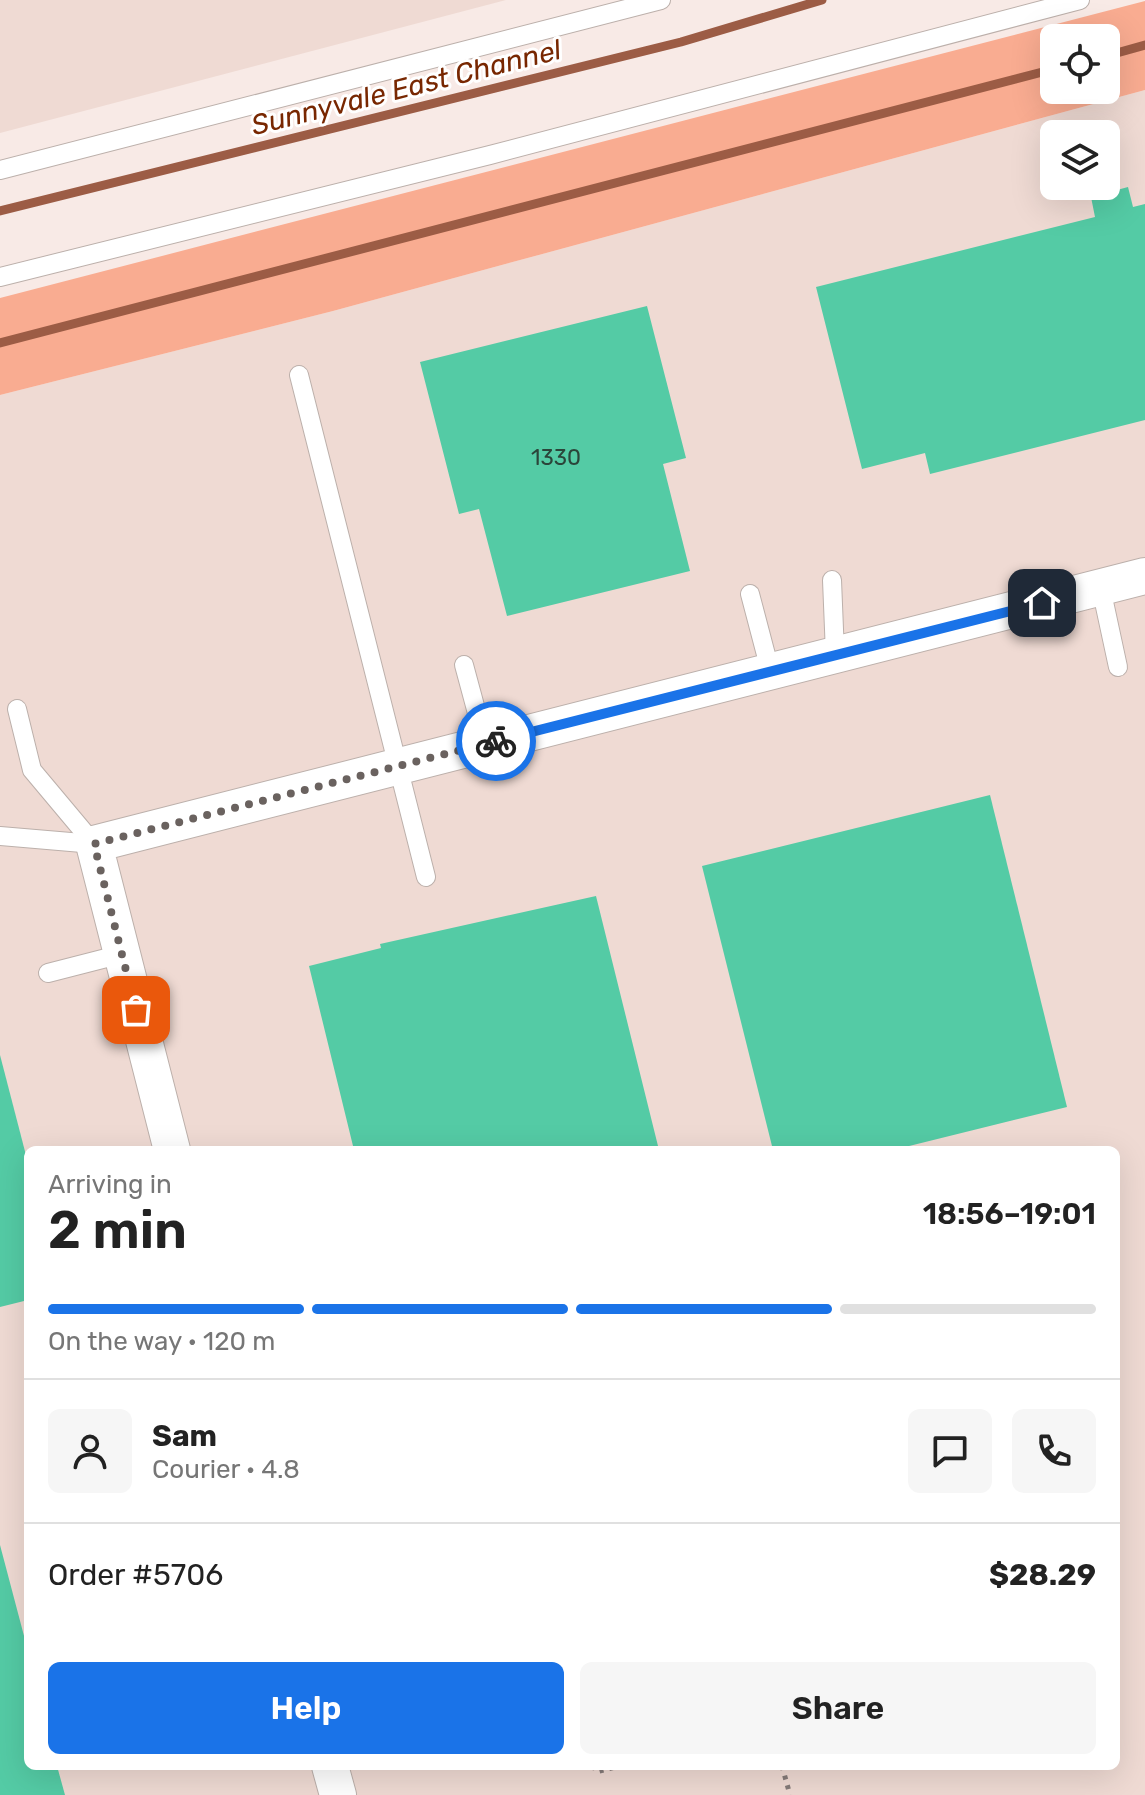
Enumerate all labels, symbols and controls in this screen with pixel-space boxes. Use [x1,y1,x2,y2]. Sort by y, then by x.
map controls [1040,24,1120,200]
button: locate [1040,24,1120,104]
water label: Sunnyvale East Channel [248,33,566,142]
button: layers [1040,120,1120,200]
house number: 1330 [531,444,581,471]
pin [1008,569,1076,637]
icon: home [1020,581,1064,625]
courier [456,701,536,781]
icon: bike [474,719,518,763]
pin [102,976,170,1044]
icon: bag [114,988,158,1032]
text: Arriving in [48,1169,172,1200]
text: 18:56–19:01 [923,1196,1096,1232]
text: 2 min [48,1199,187,1261]
text: On the way · 120 m [48,1326,275,1357]
button: person [48,1409,132,1493]
button: chat [908,1409,992,1493]
button: phone [1012,1409,1096,1493]
text: Sam [152,1418,217,1454]
text: Courier · 4.8 [152,1454,300,1485]
text: Order #5706 [48,1557,223,1593]
text: $28.29 [989,1557,1096,1593]
button: Help [48,1662,564,1754]
button: Share [580,1662,1096,1754]

